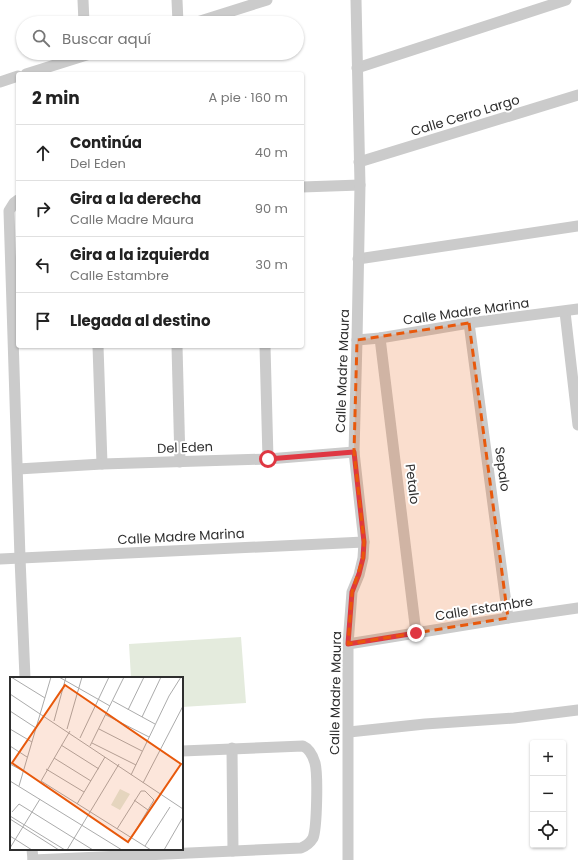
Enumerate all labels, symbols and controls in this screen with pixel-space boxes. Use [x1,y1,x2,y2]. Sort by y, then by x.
search box [16,16,304,60]
icon: search [30,27,52,49]
text: Buscar aquí [62,28,151,49]
text: 2 min [32,86,80,110]
text: A pie · 160 m [209,88,288,107]
street label: Calle Cerro Largo [408,90,522,141]
text: Continúa [70,132,142,153]
icon: ahead [32,142,54,164]
text: 40 m [255,143,288,162]
text: Del Eden [70,154,126,173]
text: Gira a la derecha [70,188,201,209]
icon: right [32,198,54,220]
text: 90 m [255,199,288,218]
text: Calle Madre Maura [70,210,194,229]
text: Gira a la izquierda [70,244,209,265]
icon: left [32,254,54,276]
text: 30 m [255,255,288,274]
text: Calle Estambre [70,266,169,285]
street label: Calle Madre Marina [402,293,530,330]
street label: Calle Madre Maura [331,309,354,433]
icon: arrive [32,310,54,332]
text: Llegada al destino [70,310,211,331]
street label: Del Eden [157,437,213,458]
street label: Sepalo [490,446,515,493]
route start [259,450,277,468]
street label: Petalo [401,463,424,505]
street label: Calle Madre Marina [117,524,245,549]
street label: Calle Estambre [434,591,534,626]
route end [407,624,425,642]
street label: Calle Madre Maura [325,631,346,755]
inset map [10,677,183,850]
map controls [530,740,566,848]
button: + [530,740,566,776]
button: − [530,776,566,812]
button: locate [530,812,566,848]

